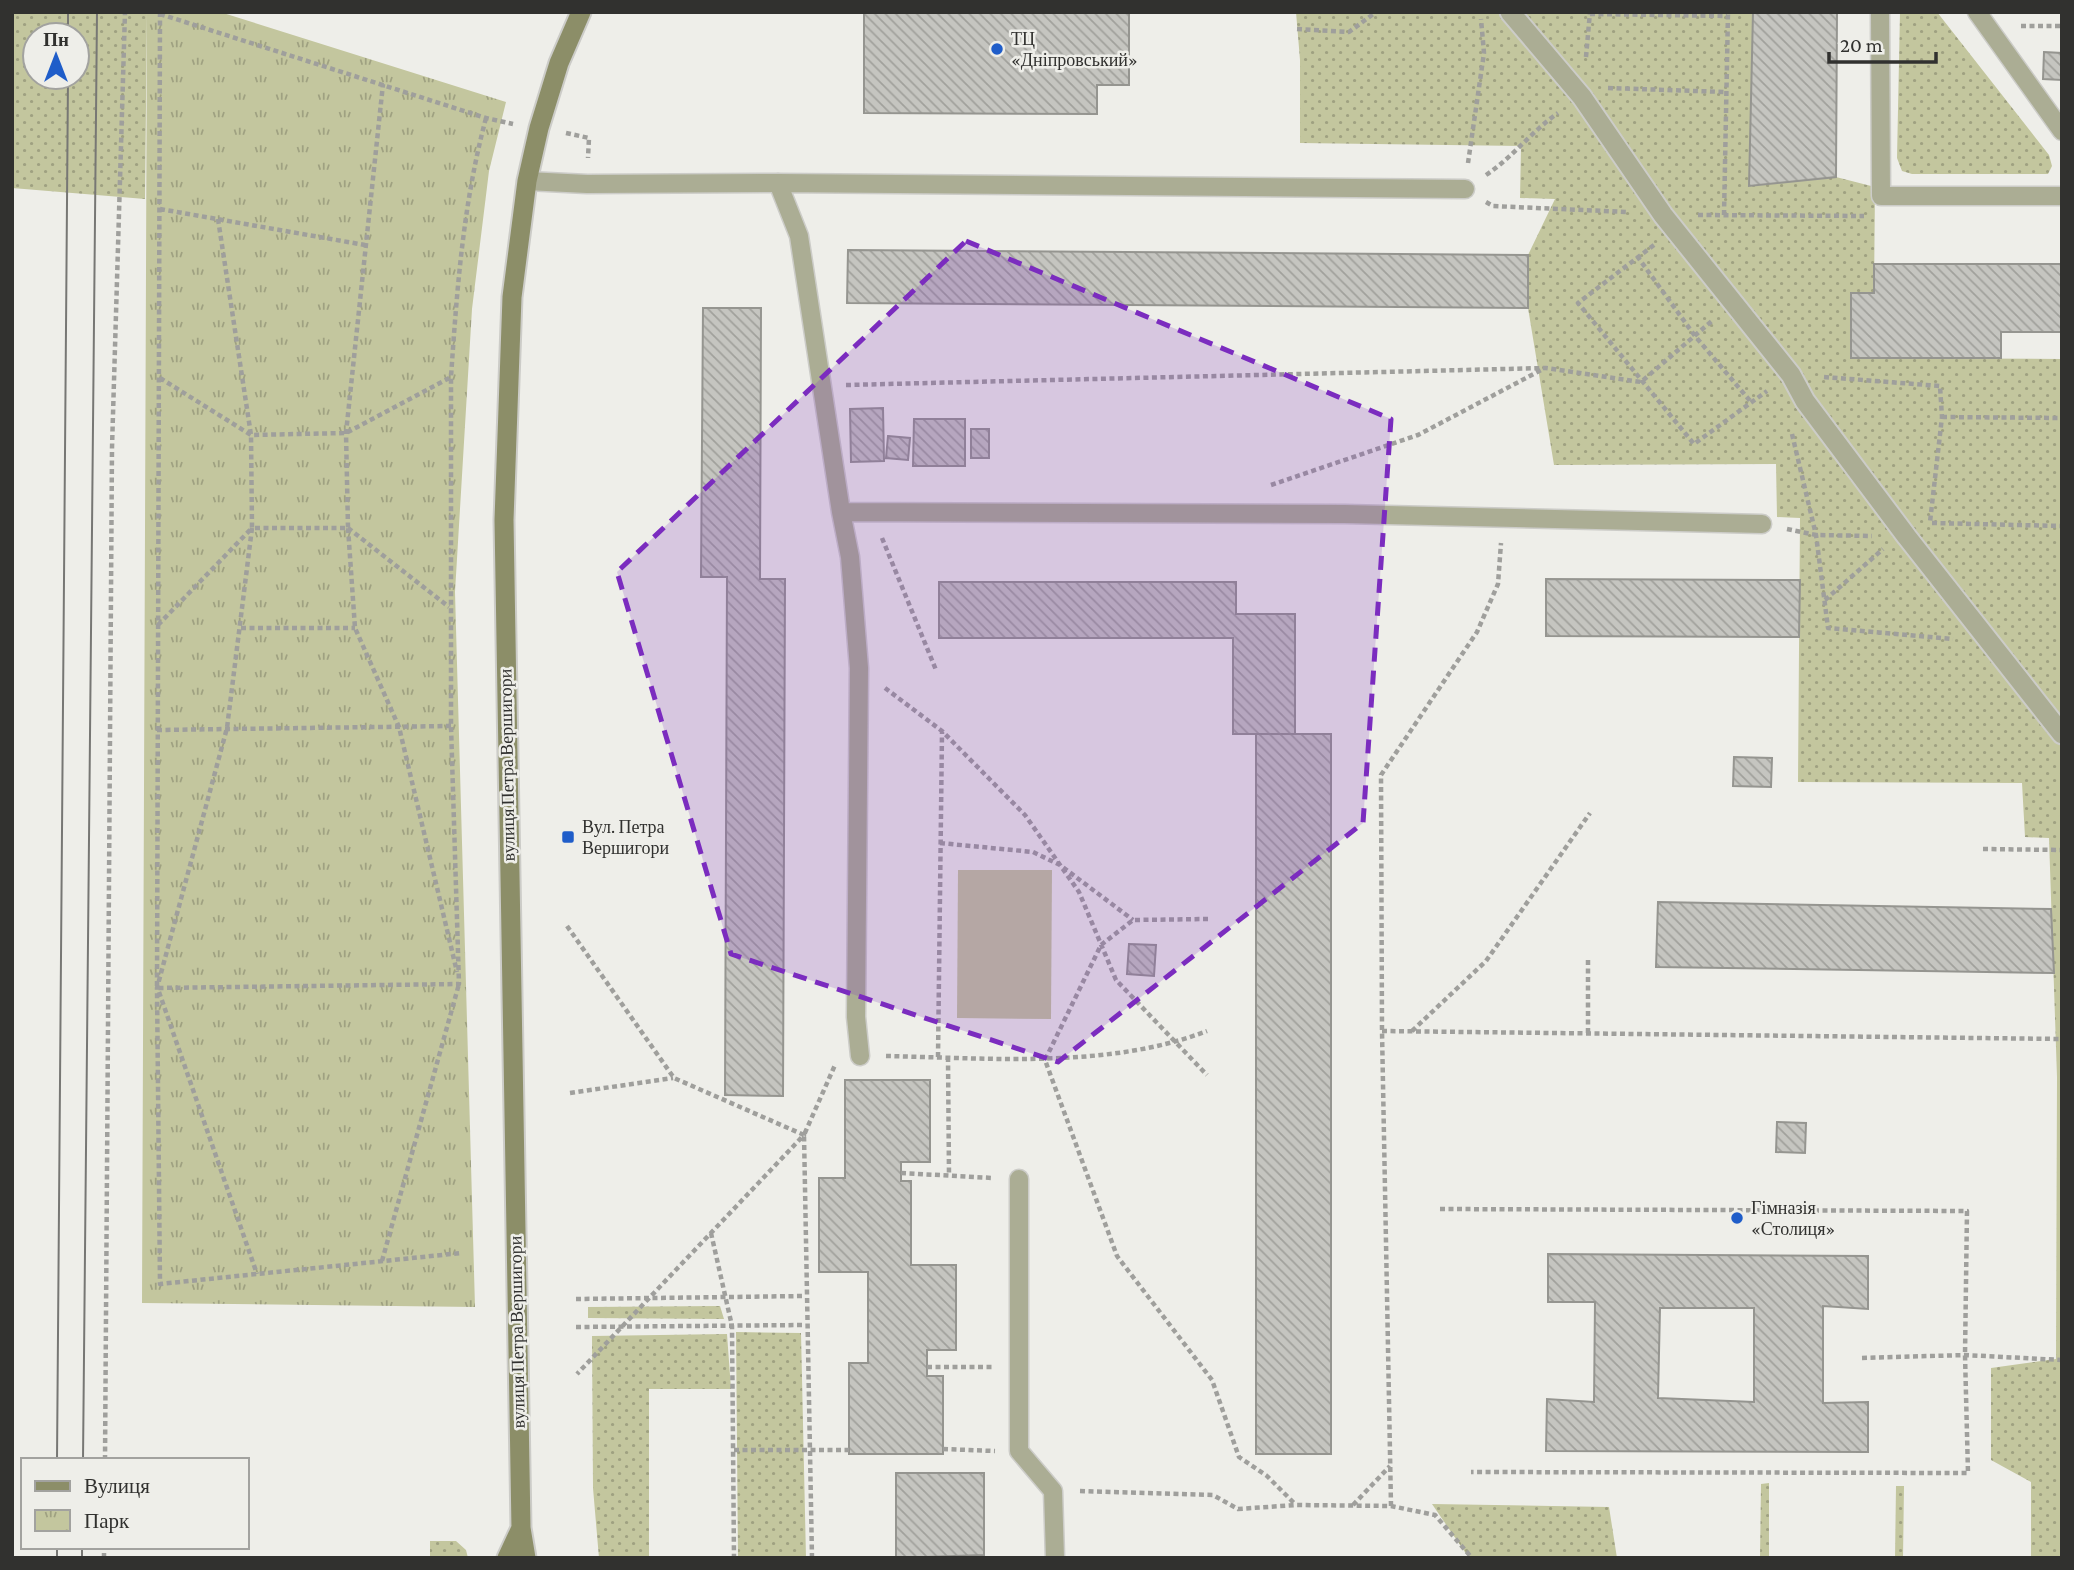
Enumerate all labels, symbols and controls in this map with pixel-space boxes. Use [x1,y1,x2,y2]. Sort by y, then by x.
north arrow [21,21,91,91]
scale bar [1829,21,1936,65]
text: Пн [43,29,69,50]
place label: ТЦ «Дніпровський» [1011,29,1138,70]
text: 20 m [1840,33,1883,57]
marker: ТЦ «Дніпровський» [989,41,1005,57]
street label: вулиця Петра Вершигори [495,668,519,861]
place label: Вул. Петра Вершигори [582,817,669,858]
marker: Вул. Петра Вершигори [560,829,576,845]
place label: Гімназія «Столиця» [1751,1198,1835,1239]
marker: Гімназія «Столиця» [1729,1210,1745,1226]
street label: вулиця Петра Вершигори [505,1235,529,1428]
legend [21,1458,248,1549]
text: Вулиця [84,1474,150,1498]
text: Парк [84,1509,130,1533]

